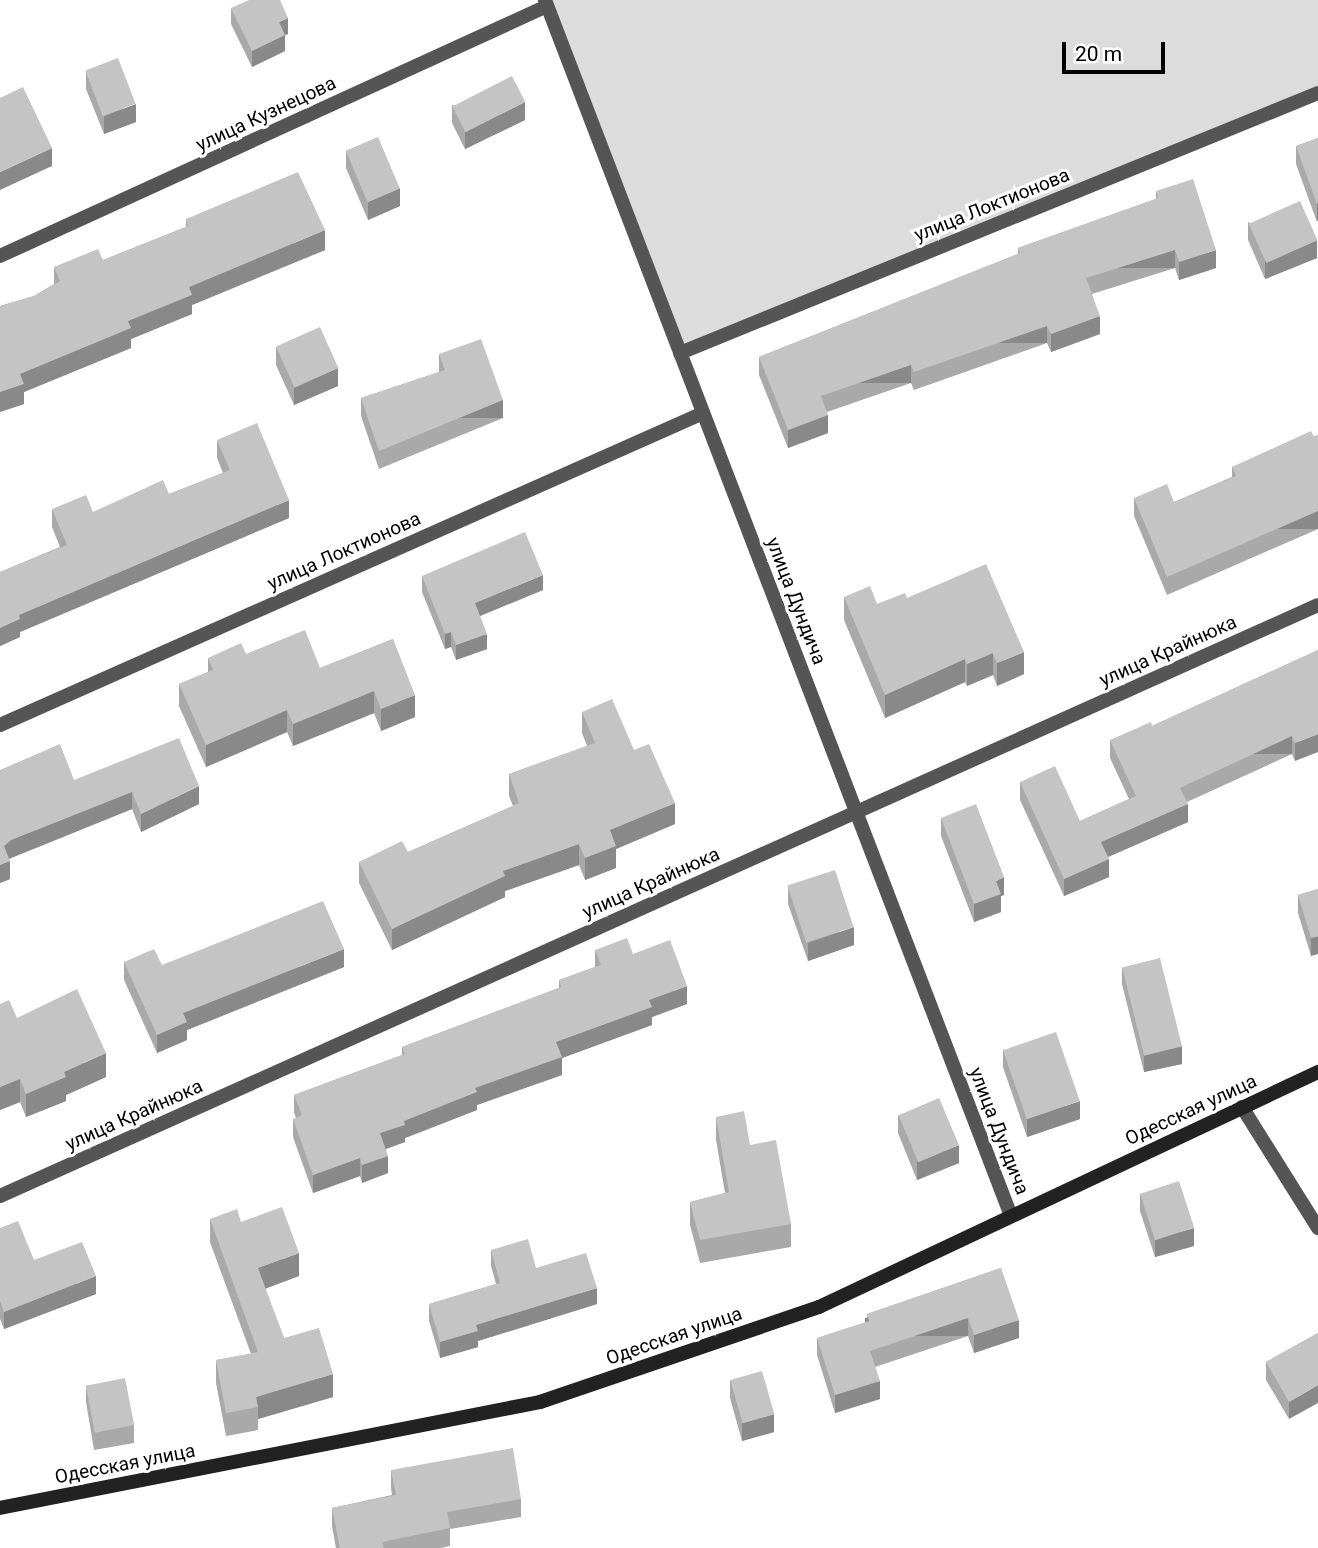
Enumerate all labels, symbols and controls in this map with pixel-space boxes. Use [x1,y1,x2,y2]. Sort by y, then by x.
scale bar [1066,28,1169,72]
text: 20 m [1075,42,1122,66]
street label: улица Кузнецова [192,72,340,156]
street label: улица Локтионова [911,163,1073,247]
street label: улица Локтионова [264,507,424,595]
street label: улица Дундича [761,534,831,668]
street label: улица Крайнюка [1096,611,1240,691]
street label: улица Крайнюка [579,843,723,923]
street label: улица Дундича [964,1064,1034,1198]
street label: Одесская улица [1122,1070,1260,1150]
street label: улица Крайнюка [62,1075,206,1155]
street label: Одесская улица [603,1302,745,1370]
street label: Одесская улица [53,1439,197,1489]

